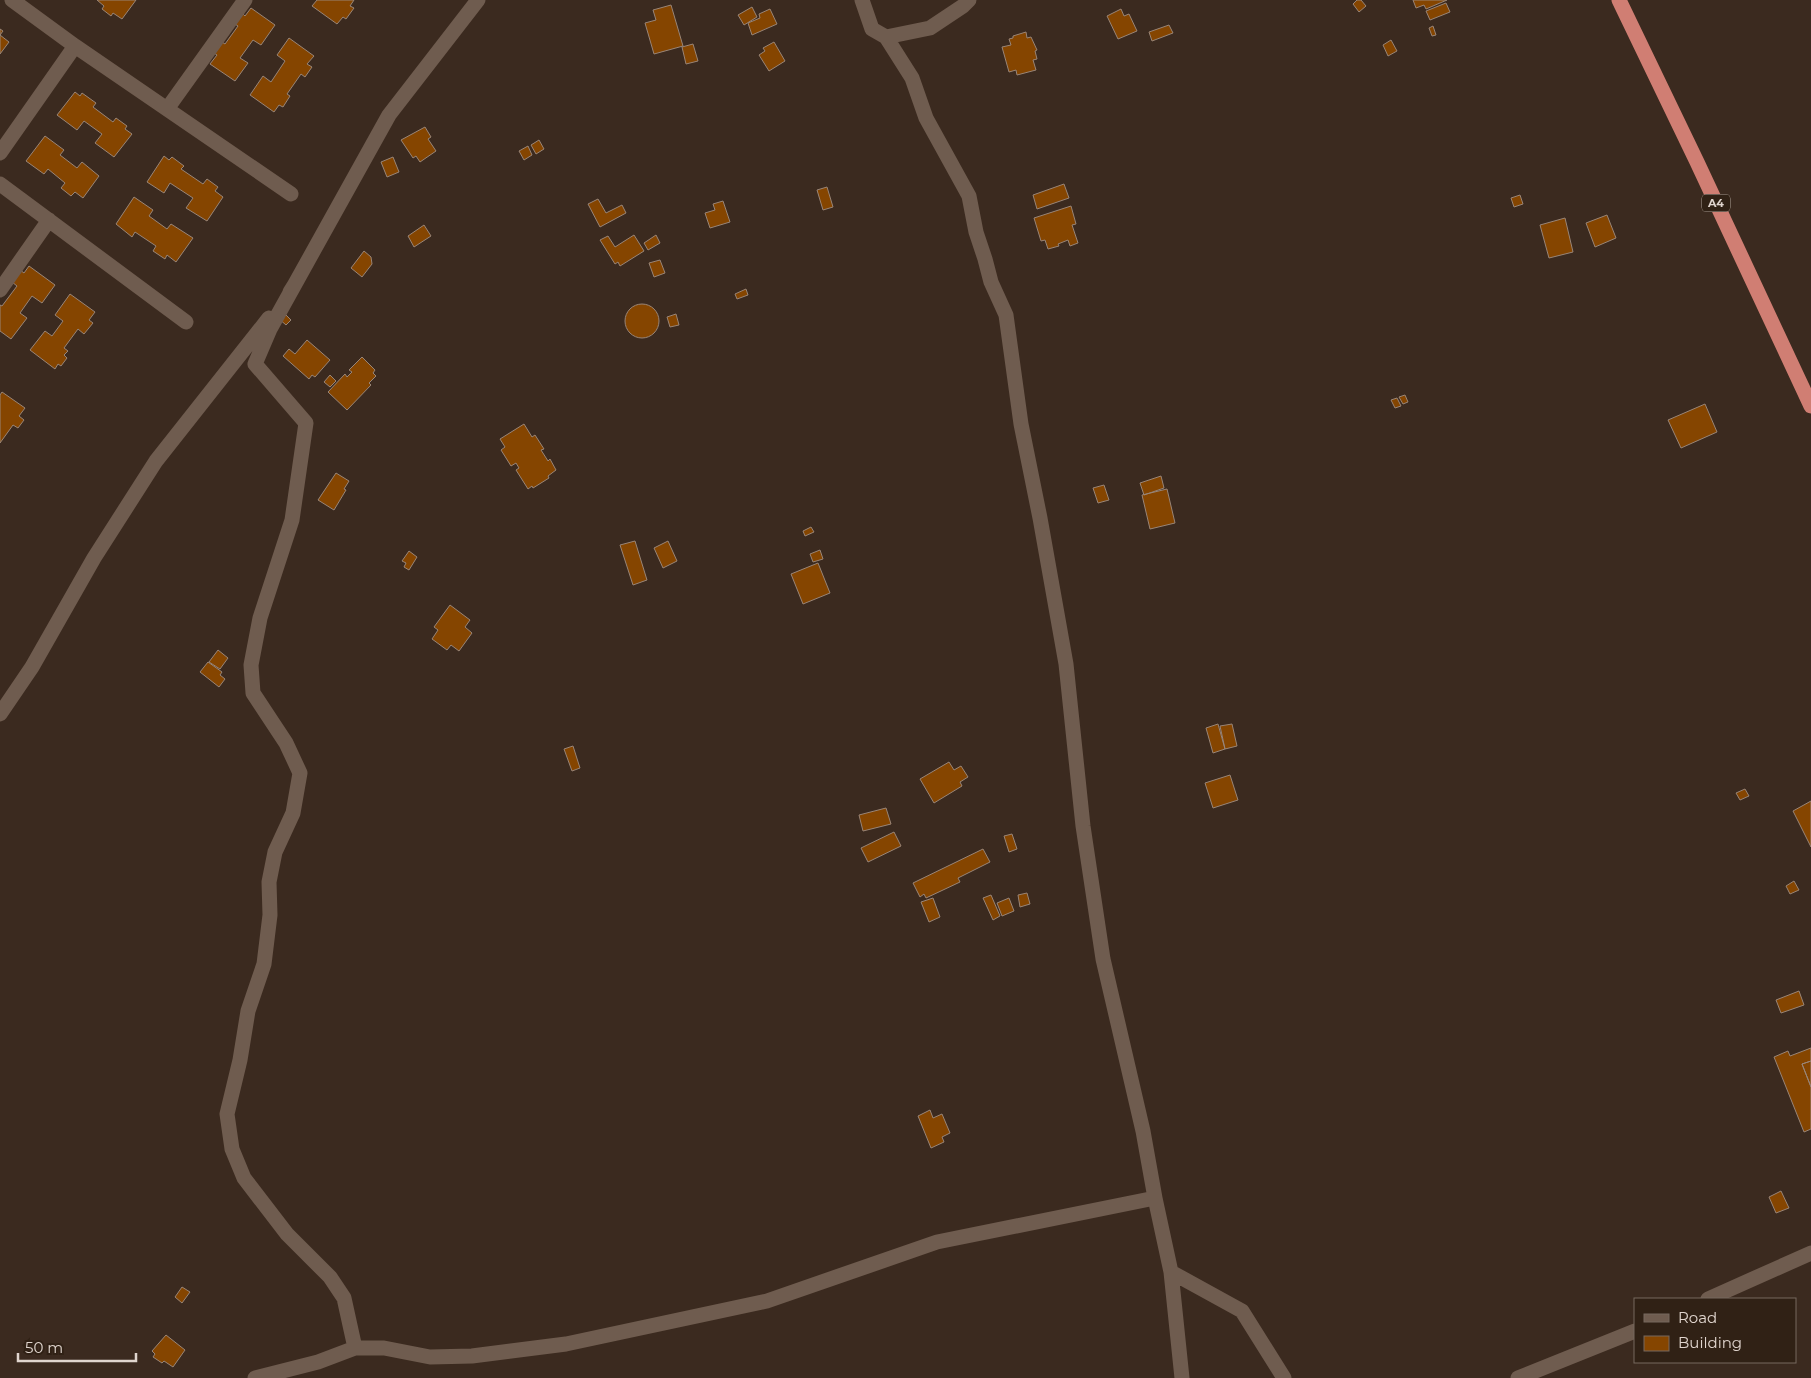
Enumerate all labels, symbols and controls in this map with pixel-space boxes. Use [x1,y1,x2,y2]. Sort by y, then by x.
road number: A4 [1702,194,1730,212]
legend [1634,1298,1796,1363]
text: Road [1678,1308,1717,1327]
scale bar [18,1330,135,1362]
text: Building [1678,1333,1742,1352]
text: 50 m [25,1338,63,1357]

